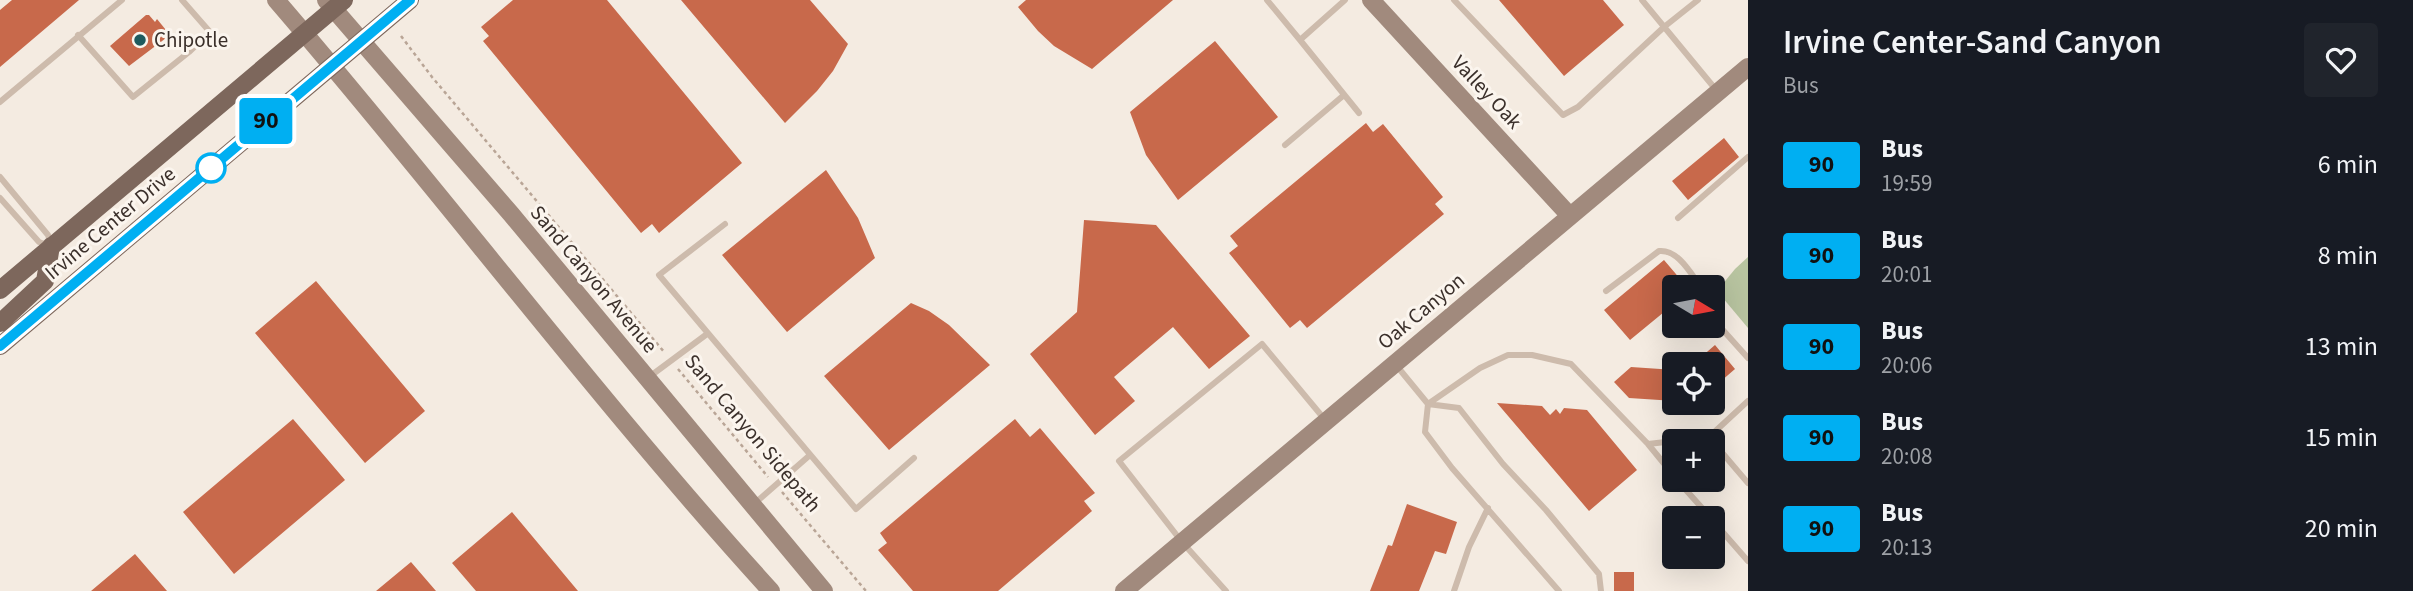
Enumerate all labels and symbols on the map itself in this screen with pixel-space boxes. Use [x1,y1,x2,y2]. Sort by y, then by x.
place label: Chipotle [154,25,228,55]
marker: Chipotle [132,32,148,48]
street label: Valley Oak [1445,48,1529,136]
line badge: 90 [234,98,298,144]
unlabelled marker [196,153,226,183]
street label: Irvine Center Drive [38,159,182,287]
street label: Sand Canyon Avenue [523,199,665,359]
street label: Oak Canyon [1371,266,1471,356]
north arrow [1662,275,1726,338]
street label: Sand Canyon Sidepath [678,347,828,519]

